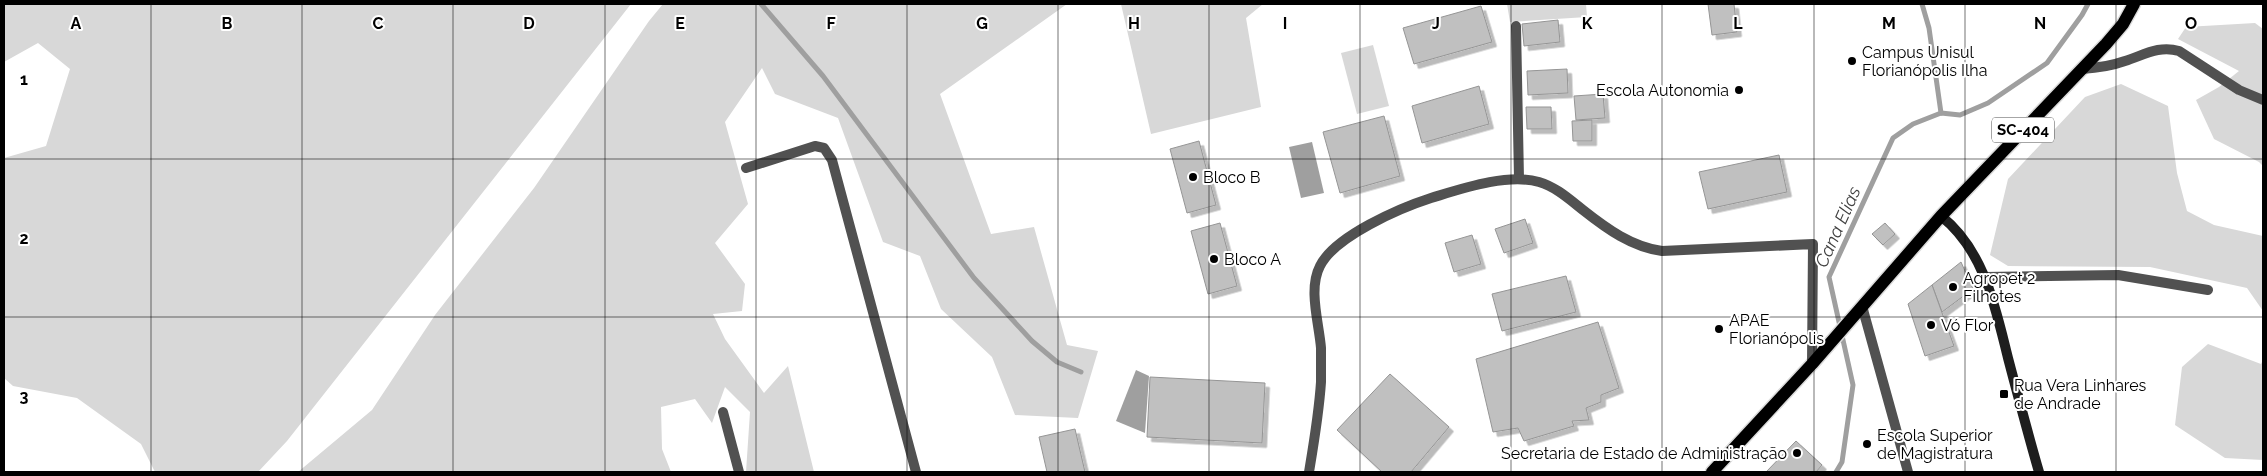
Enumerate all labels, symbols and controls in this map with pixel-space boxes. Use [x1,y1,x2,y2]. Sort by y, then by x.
text: A [71,14,82,33]
text: B [222,14,233,33]
text: C [373,14,384,33]
text: D [523,14,535,33]
text: E [675,14,685,33]
text: F [826,14,836,33]
text: G [976,14,988,33]
text: H [1128,14,1140,33]
text: I [1283,14,1287,33]
text: J [1432,14,1440,33]
text: K [1582,14,1593,33]
text: L [1733,14,1743,33]
text: M [1882,14,1896,33]
text: N [2034,14,2046,33]
text: O [2185,14,2197,33]
place label: Campus Unisul Florianópolis Ilha [1862,43,1987,80]
marker: Campus Unisul Florianópolis Ilha [1846,55,1858,67]
text: 1 [20,70,28,89]
place label: Escola Autonomia [1596,81,1729,100]
marker: Escola Autonomia [1733,84,1745,96]
road number: SC-404 [1992,118,2054,142]
place label: Bloco B [1203,168,1261,187]
marker: Bloco B [1187,171,1199,183]
water label: Cana Elias [1810,183,1865,270]
text: 2 [19,229,29,248]
place label: Bloco A [1224,250,1281,269]
marker: Bloco A [1208,253,1220,265]
place label: Agropet 2 Filhotes [1963,269,2035,306]
marker: Agropet 2 Filhotes [1947,281,1959,293]
place label: APAE Florianópolis [1729,311,1824,348]
place label: Vó Flor [1941,316,1994,335]
marker: Vó Flor [1925,319,1937,331]
marker: APAE Florianópolis [1713,323,1725,335]
place label: Rua Vera Linhares de Andrade [2014,376,2147,413]
text: 3 [20,387,29,406]
marker: Rua Vera Linhares de Andrade [1998,388,2010,400]
place label: Escola Superior de Magistratura [1877,426,1993,463]
marker: Escola Superior de Magistratura [1861,438,1873,450]
place label: Secretaria de Estado de Administração [1501,444,1787,463]
marker: Secretaria de Estado de Administração [1791,447,1803,459]

